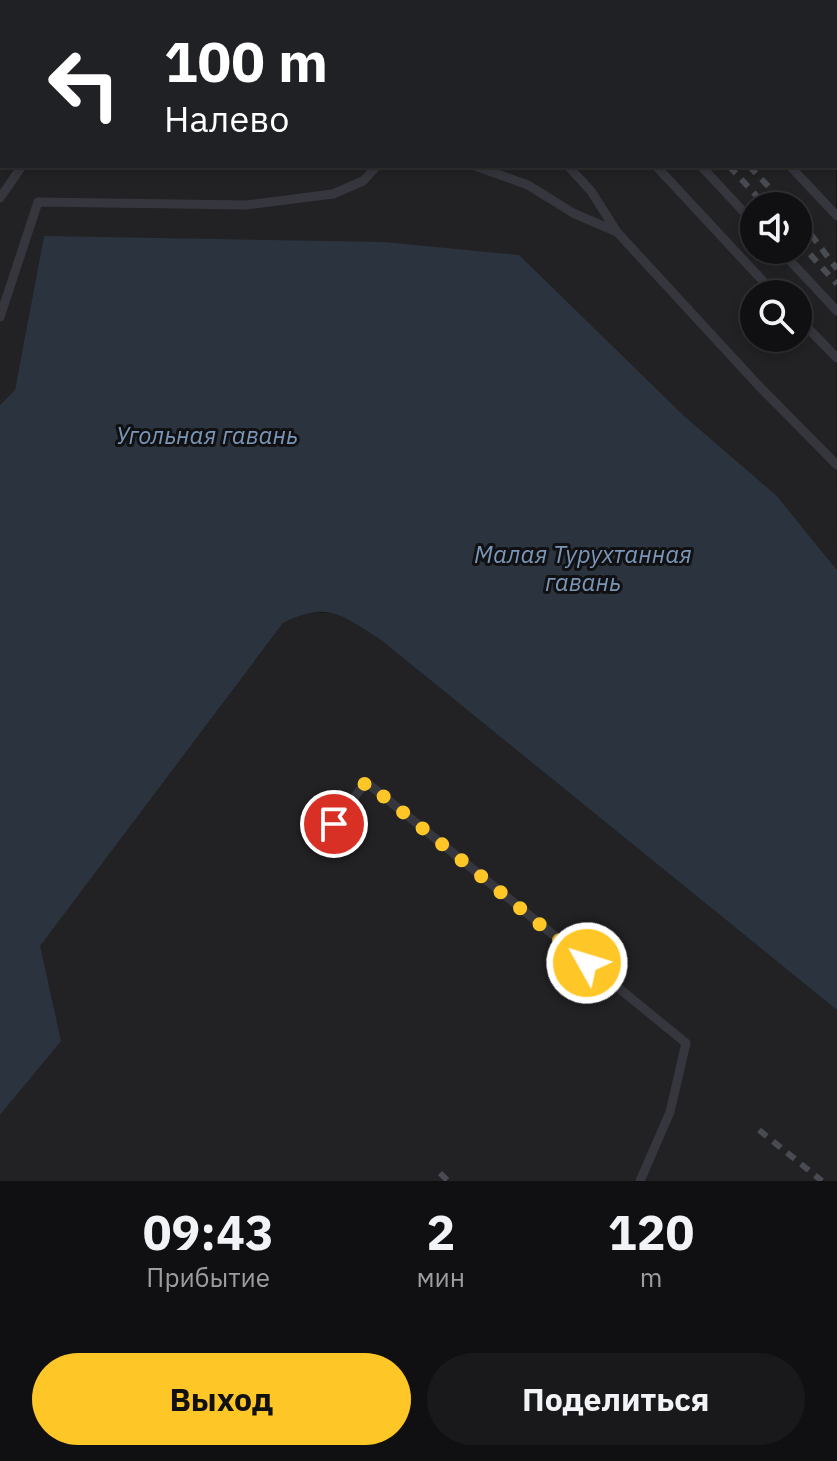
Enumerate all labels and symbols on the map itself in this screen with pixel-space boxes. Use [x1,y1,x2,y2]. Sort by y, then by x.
water label: Угольная гавань [116,419,298,451]
water label: Малая Турухтанная гавань [474,538,692,598]
pin [300,790,368,858]
position arrow [545,921,629,1005]

